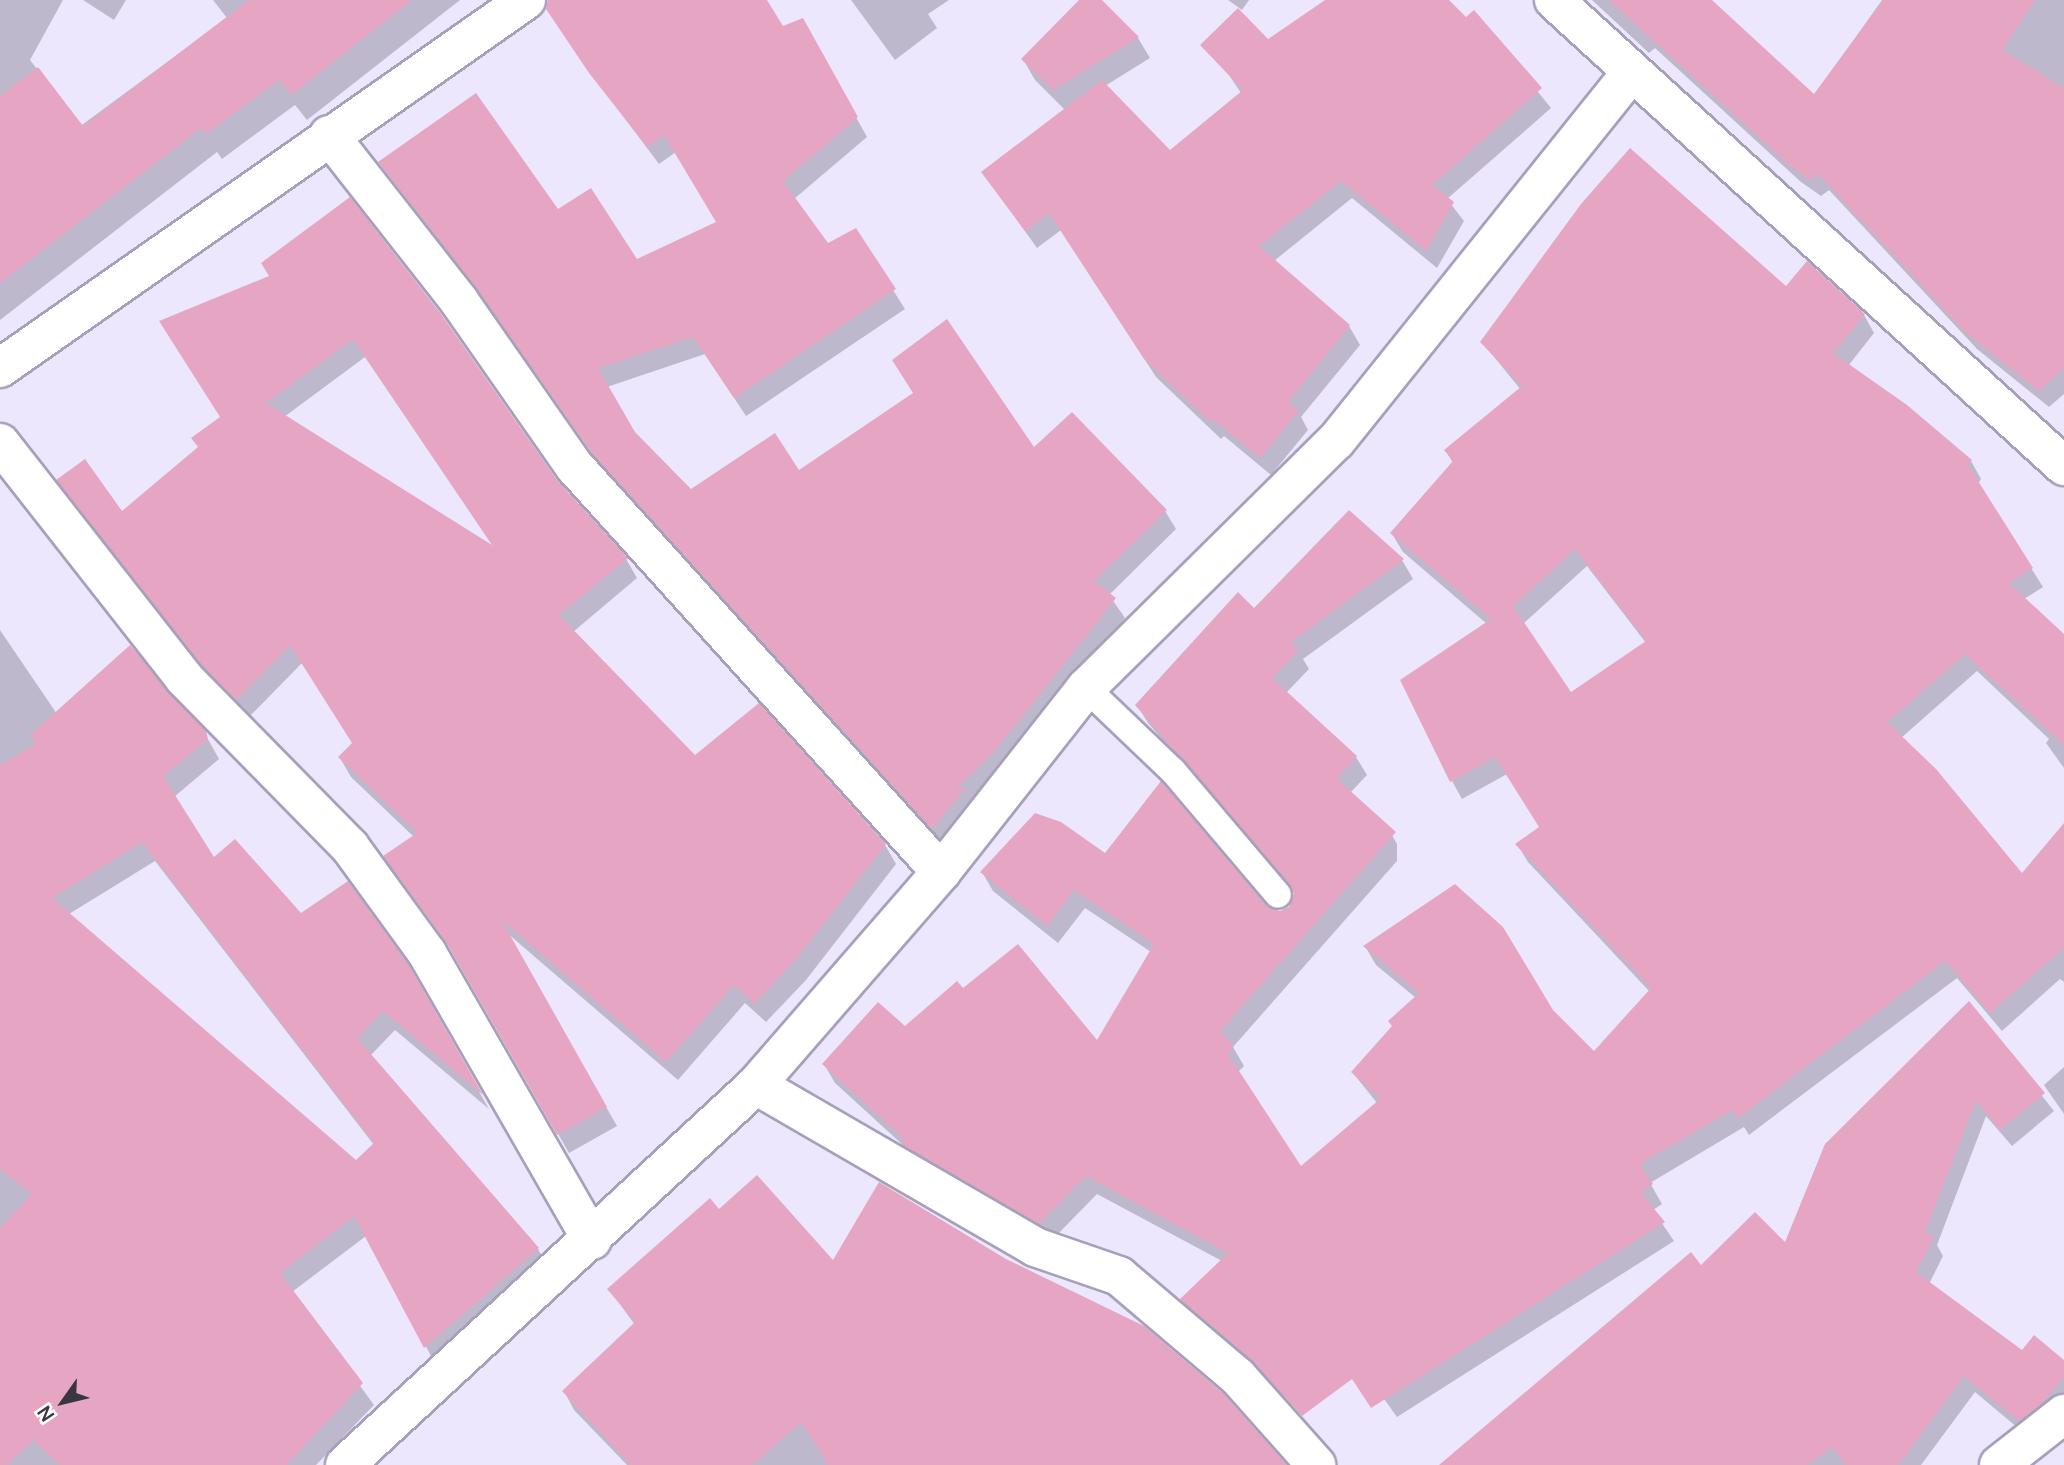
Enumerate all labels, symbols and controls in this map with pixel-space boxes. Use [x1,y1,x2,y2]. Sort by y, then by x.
north arrow [28,1367,98,1437]
text: N [31,1401,60,1427]

